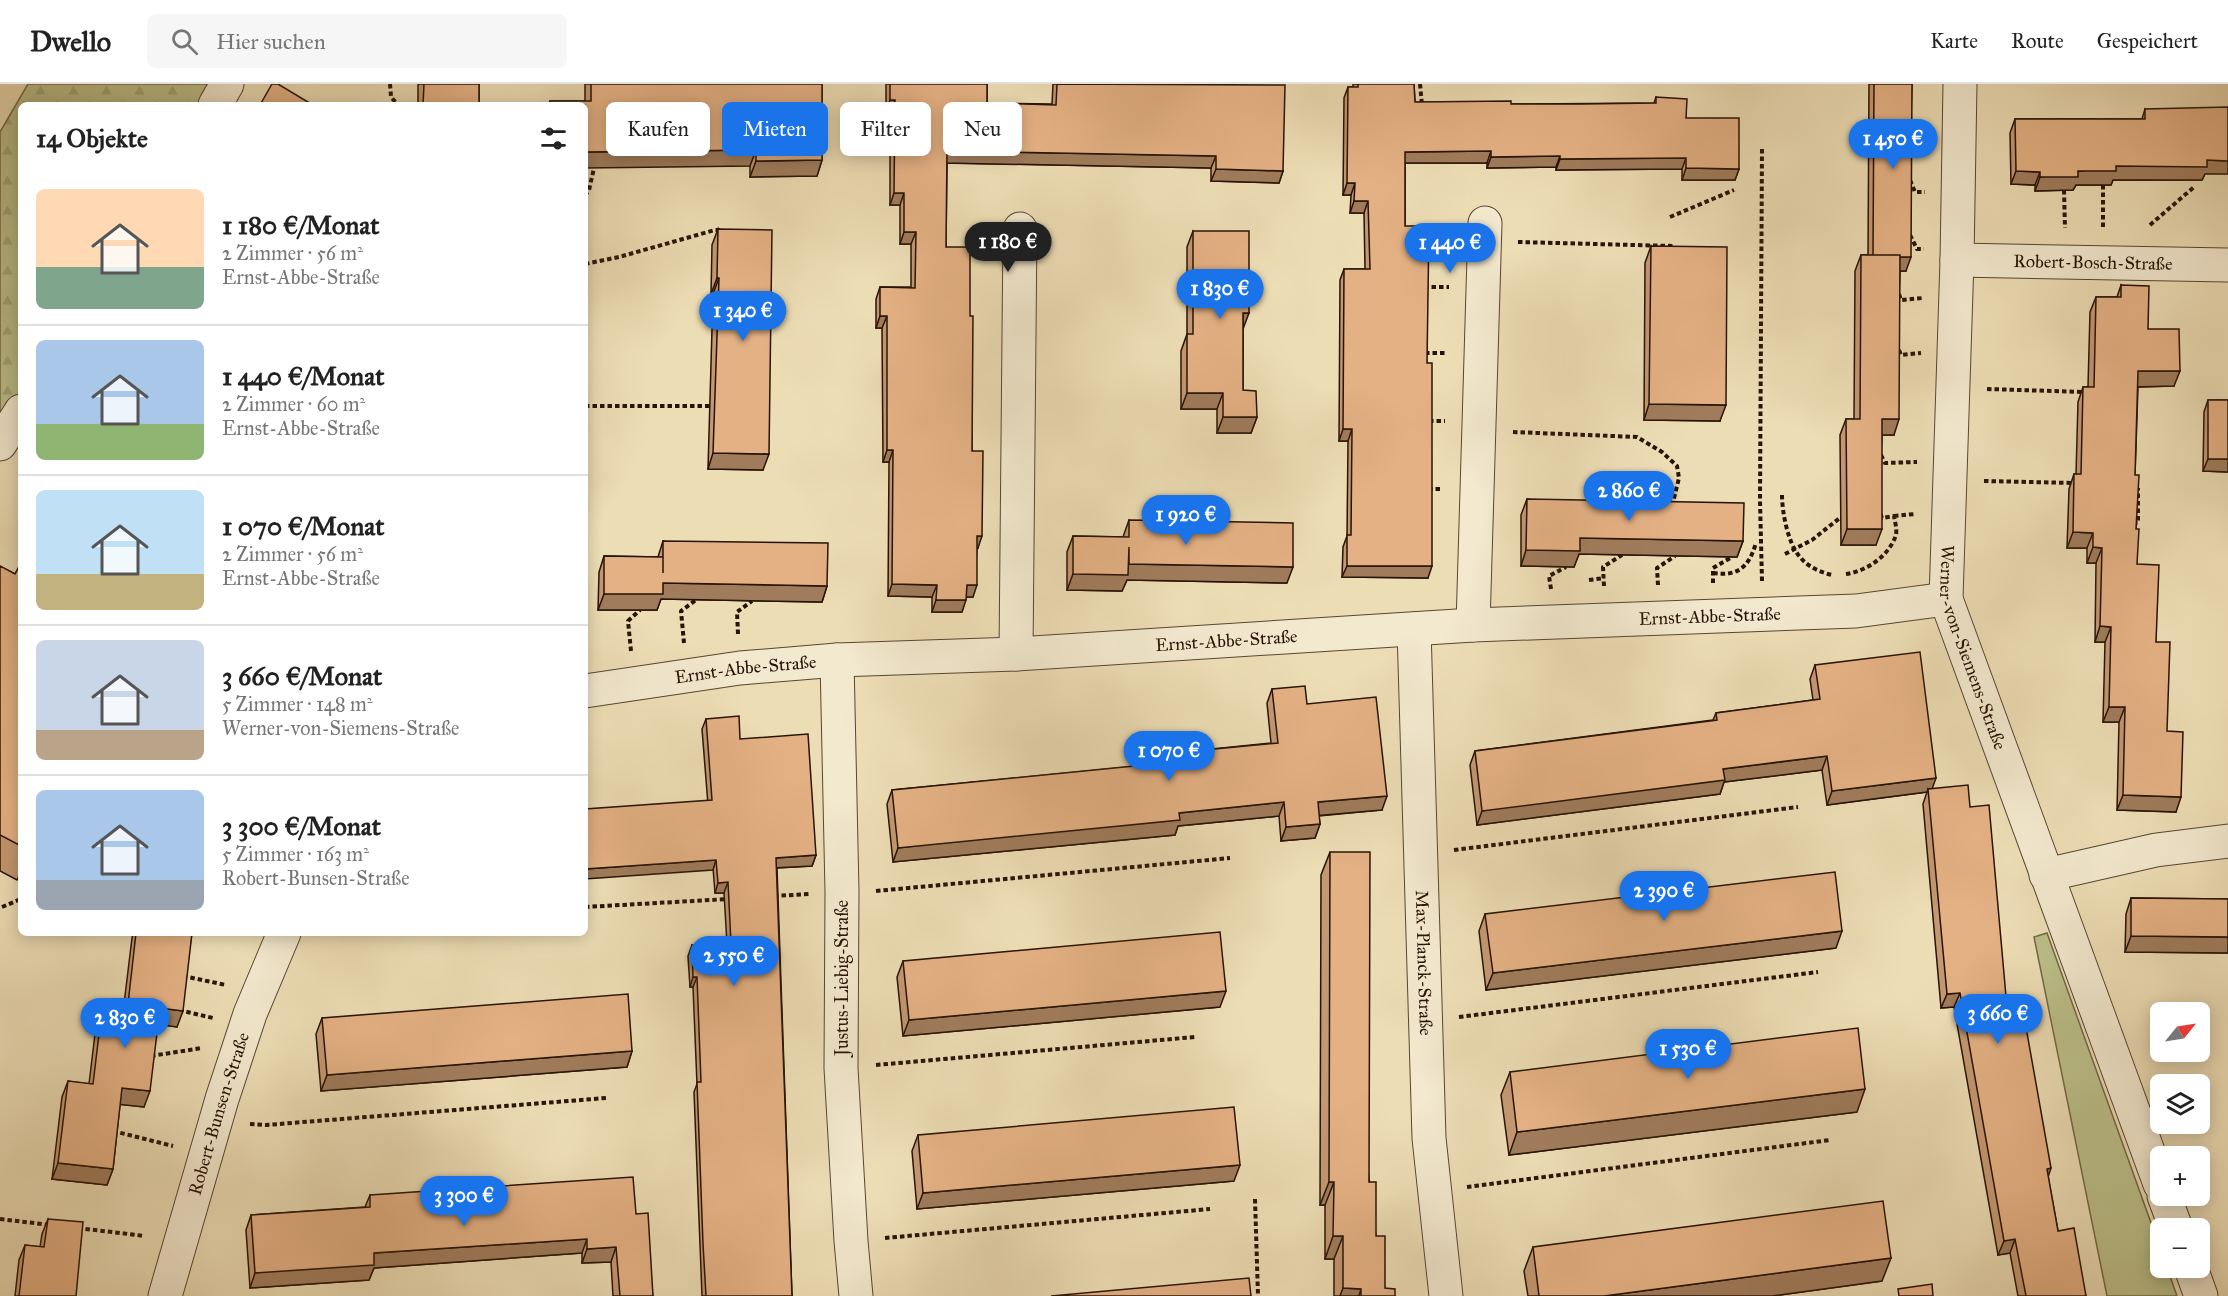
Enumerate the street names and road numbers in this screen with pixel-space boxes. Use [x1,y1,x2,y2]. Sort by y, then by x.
street label: Robert-Bosch-Straße [2013,250,2173,275]
street label: Werner-von-Siemens-Straße [1935,545,2011,753]
street label: Ernst-Abbe-Straße [1638,603,1781,630]
street label: Ernst-Abbe-Straße [1155,625,1298,656]
street label: Ernst-Abbe-Straße [673,651,817,689]
street label: Max-Planck-Straße [1411,890,1437,1036]
street label: Justus-Liebig-Straße [831,900,854,1058]
street label: Robert-Bunsen-Straße [184,1030,254,1198]

